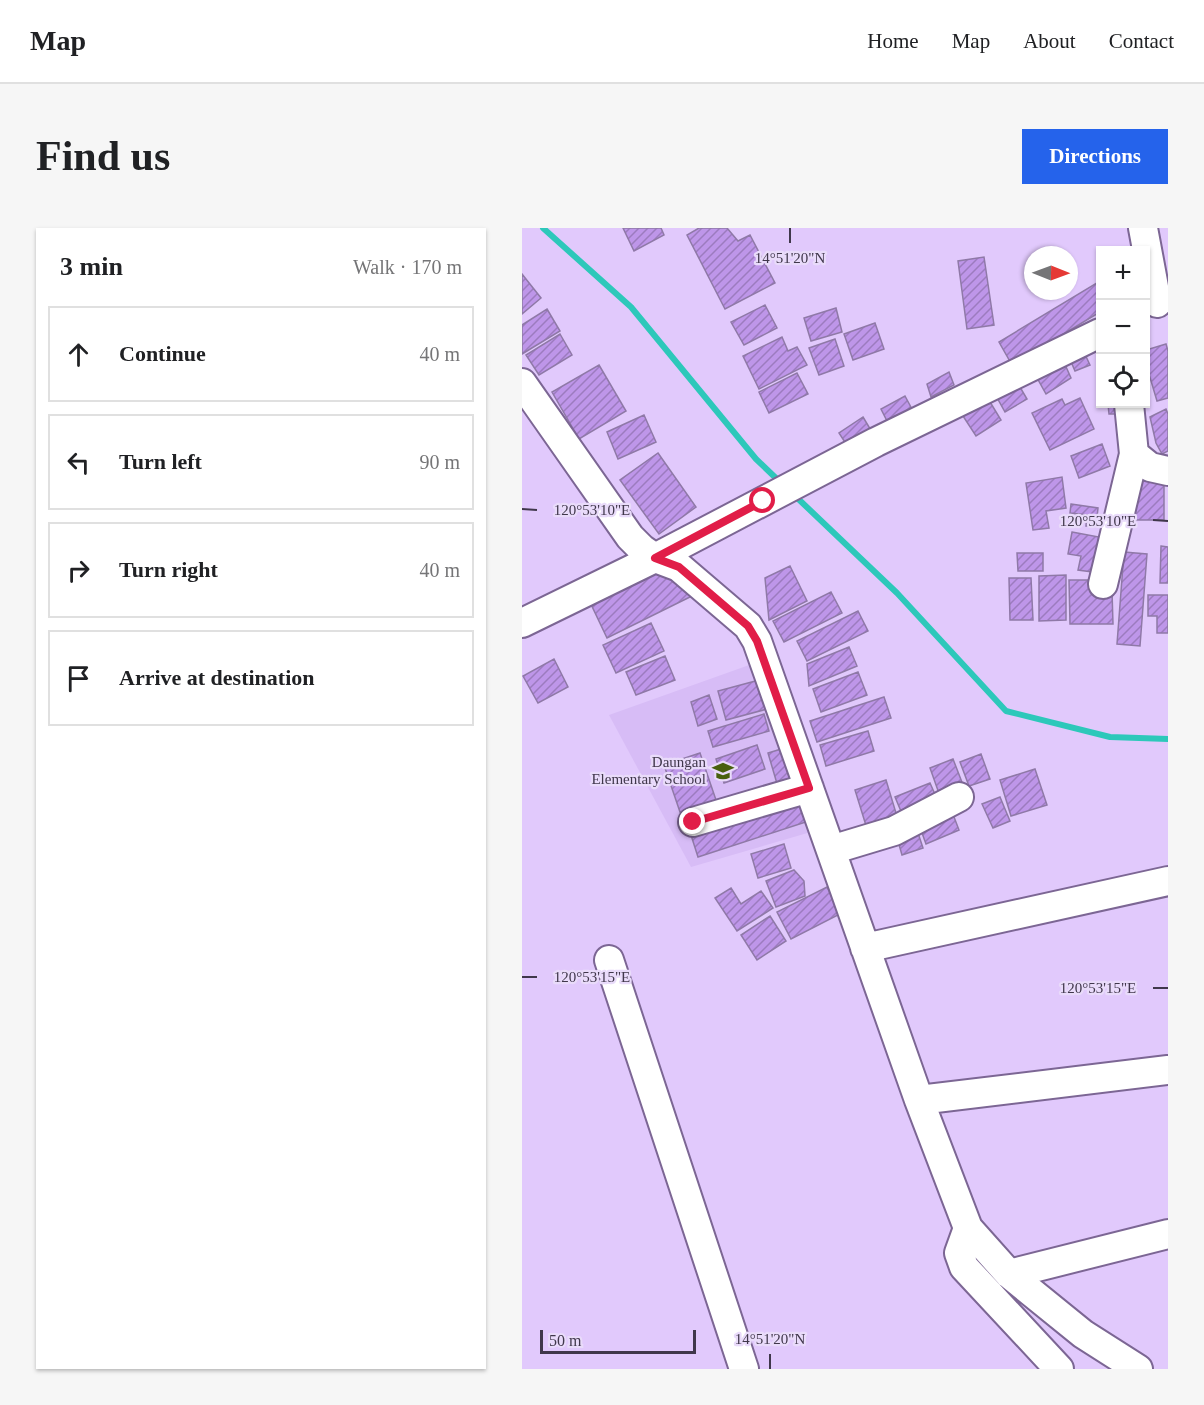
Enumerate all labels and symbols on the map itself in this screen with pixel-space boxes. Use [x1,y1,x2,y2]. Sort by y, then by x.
north arrow [1024,246,1078,300]
text: 14°51'20"N [755,250,825,266]
route start [749,487,775,513]
text: 120°53'10"E [554,502,630,518]
text: 120°53'10"E [1060,513,1136,529]
place label: Daungan Elementary School [591,754,706,787]
school or university icon: Daungan Elementary School [711,759,735,783]
route end [679,808,705,834]
text: 120°53'15"E [554,969,630,985]
text: 120°53'15"E [1060,980,1136,996]
scale bar [540,1327,696,1354]
text: 14°51'20"N [735,1331,805,1347]

